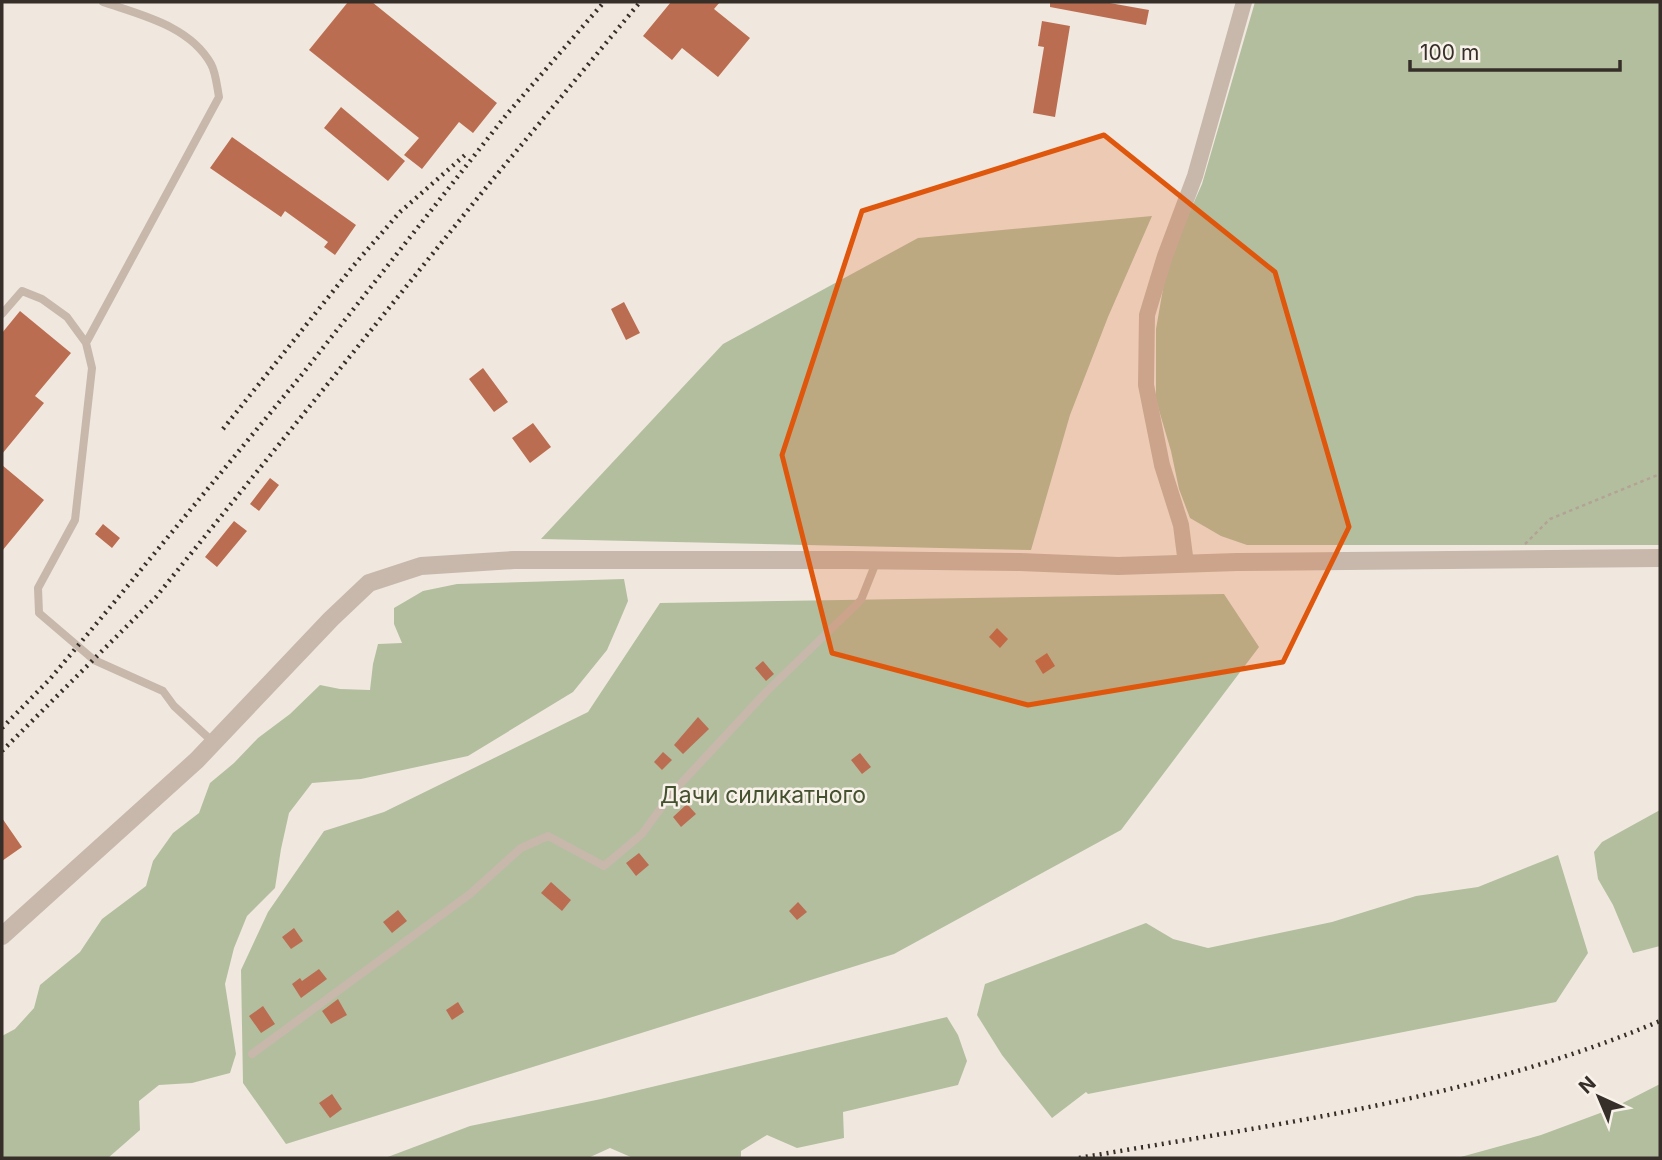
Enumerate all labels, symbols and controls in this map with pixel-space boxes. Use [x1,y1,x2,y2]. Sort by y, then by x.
scale bar [1410,28,1620,72]
text: 100 m [1420,40,1479,65]
park label: Дачи силикатного [660,781,866,809]
north arrow [1564,1062,1634,1132]
text: N [1574,1072,1601,1098]

